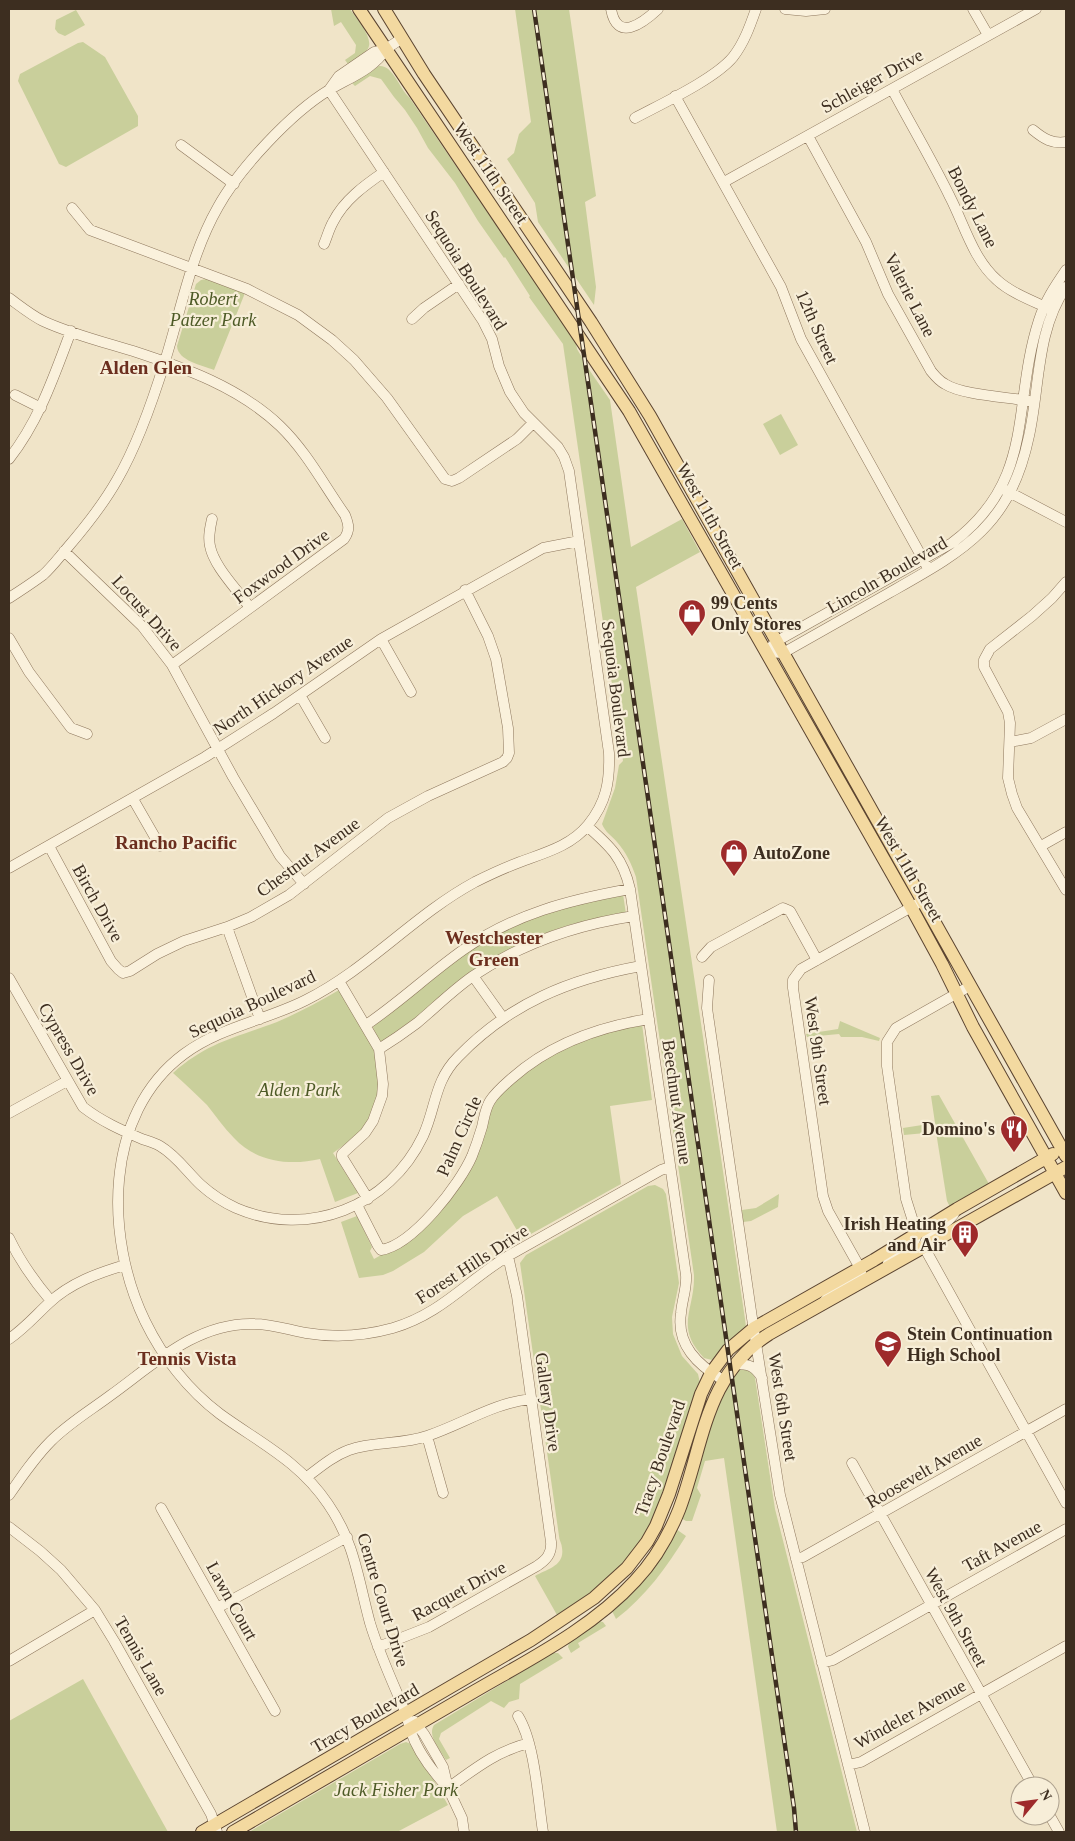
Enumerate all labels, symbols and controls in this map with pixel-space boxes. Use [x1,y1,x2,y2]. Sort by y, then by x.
street label: Schleiger Drive [818,45,926,117]
street label: West 11th Street [450,119,532,227]
street label: Bondy Lane [944,163,1002,251]
street label: Sequoia Boulevard [421,206,511,334]
street label: Valerie Lane [880,250,940,340]
street label: 12th Street [792,287,842,367]
park label: Robert Patzer Park [169,289,257,330]
district label: Alden Glen [100,357,193,378]
street label: West 11th Street [673,460,747,572]
street label: Foxwood Drive [229,525,333,607]
street label: Lincoln Boulevard [823,532,951,618]
street label: Locust Drive [108,571,186,655]
place label: 99 Cents Only Stores [711,593,801,634]
shop icon: 99 Cents Only Stores [677,598,707,637]
street label: Sequoia Boulevard [598,620,634,758]
street label: North Hickory Avenue [210,631,356,739]
street label: Chestnut Avenue [253,813,363,901]
street label: West 11th Street [871,813,947,925]
district label: Rancho Pacific [115,832,237,853]
shop icon: AutoZone [719,838,749,877]
place label: AutoZone [753,843,830,863]
street label: Birch Drive [69,861,127,945]
district label: Westchester Green [445,927,544,970]
street label: Sequoia Boulevard [185,966,319,1042]
street label: West 9th Street [800,995,836,1107]
street label: Cypress Drive [34,999,104,1099]
street label: Beechnut Avenue [658,1038,696,1166]
park label: Alden Park [257,1080,341,1100]
street label: Palm Circle [432,1093,486,1179]
restaurant icon: Domino's [999,1114,1029,1153]
place label: Domino's [922,1119,995,1139]
place label: Irish Heating and Air [843,1214,946,1255]
building icon: Irish Heating and Air [950,1219,980,1258]
street label: Forest Hills Drive [412,1220,532,1308]
place label: Stein Continuation High School [907,1324,1053,1365]
school or university icon: Stein Continuation High School [873,1329,903,1368]
district label: Tennis Vista [137,1348,237,1369]
street label: Gallery Drive [531,1351,565,1453]
street label: West 6th Street [765,1351,801,1463]
street label: Tracy Boulevard [631,1398,689,1518]
street label: Roosevelt Avenue [863,1430,985,1512]
street label: Taft Avenue [959,1516,1045,1576]
street label: Centre Court Drive [353,1531,413,1669]
street label: Racquet Drive [408,1557,510,1625]
street label: Lawn Court [202,1558,262,1644]
street label: West 9th Street [921,1564,991,1670]
street label: Tennis Lane [110,1613,172,1699]
street label: Windeler Avenue [851,1675,969,1753]
street label: Tracy Boulevard [308,1679,422,1757]
north arrow [1010,1776,1060,1826]
park label: Jack Fisher Park [334,1780,459,1800]
text: N [1037,1787,1055,1803]

